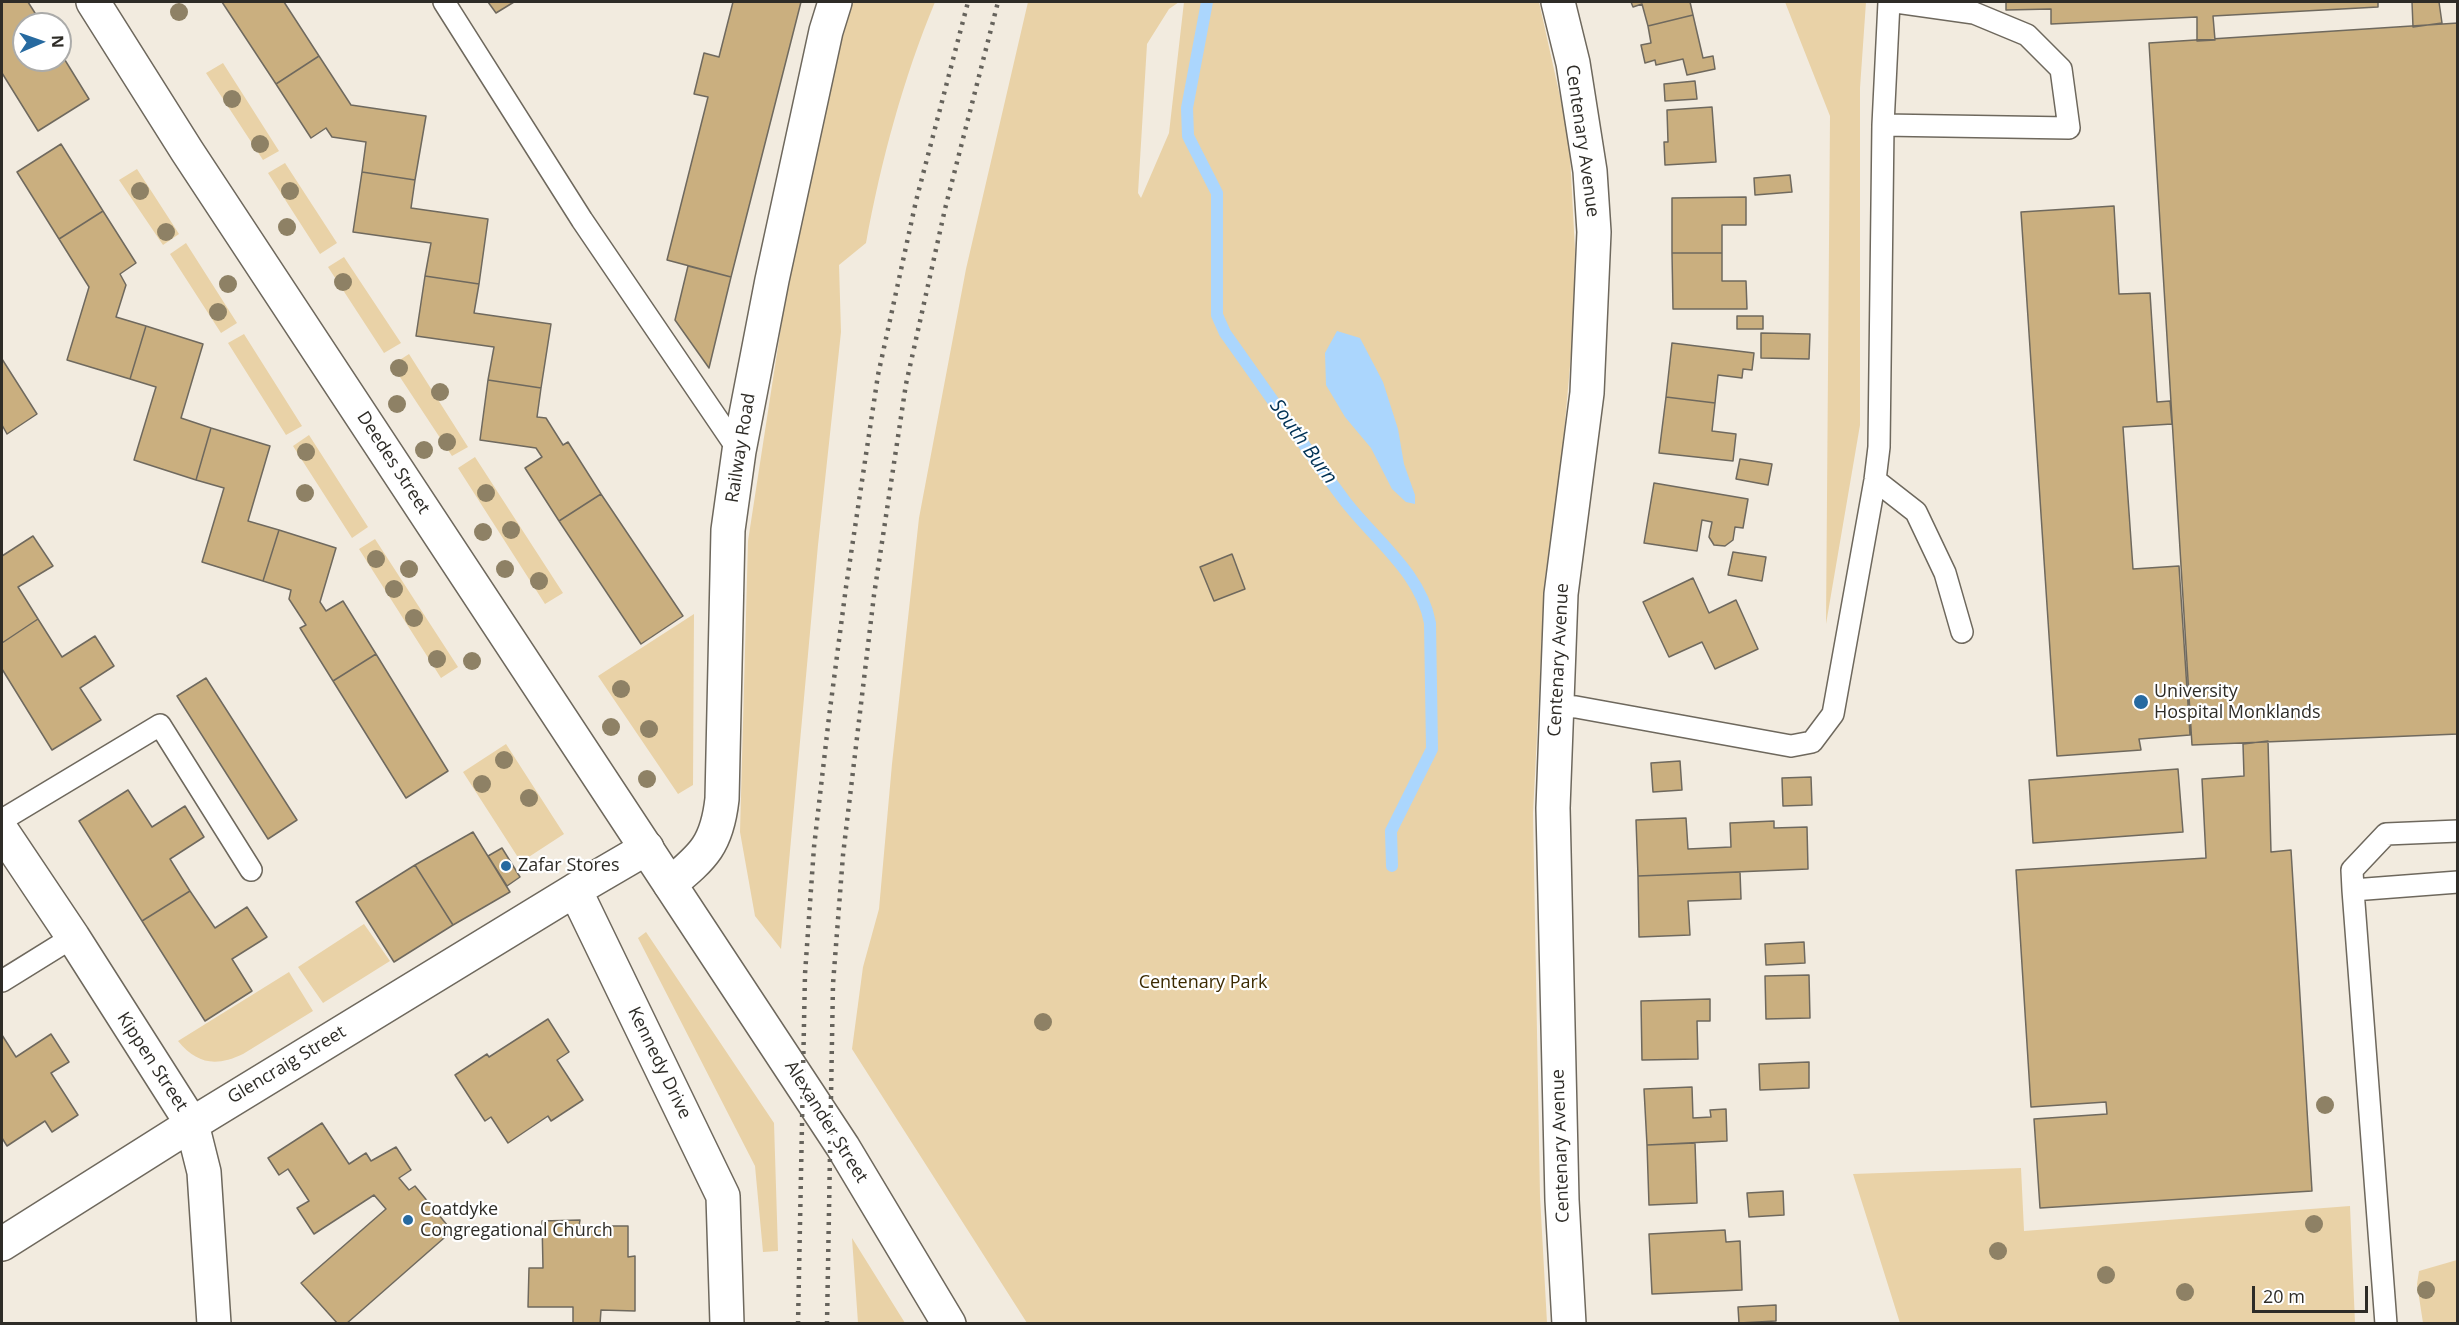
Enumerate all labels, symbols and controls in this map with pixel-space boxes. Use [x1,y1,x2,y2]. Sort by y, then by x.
north arrow [12,12,72,72]
text: N [47,35,69,48]
street label: Centenary Avenue [1561,63,1603,219]
street label: Railway Road [722,392,760,504]
water label: South Burn [1264,395,1342,489]
street label: Deedes Street [352,408,434,518]
street label: Centenary Avenue [1544,583,1574,737]
place label: University Hospital Monklands [2154,681,2321,724]
marker: University Hospital Monklands [2132,693,2150,711]
place label: Zafar Stores [518,855,620,877]
marker: Zafar Stores [499,859,513,873]
park label: Centenary Park [1139,972,1267,994]
street label: Kennedy Drive [623,1003,695,1123]
street label: Kippen Street [112,1008,192,1116]
street label: Glencraig Street [224,1021,350,1109]
street label: Alexander Street [780,1057,872,1187]
street label: Centenary Avenue [1548,1069,1574,1223]
place label: Coatdyke Congregational Church [420,1199,613,1242]
marker: Coatdyke Congregational Church [401,1213,415,1227]
scale bar [2255,1274,2370,1312]
text: 20 m [2263,1284,2305,1308]

